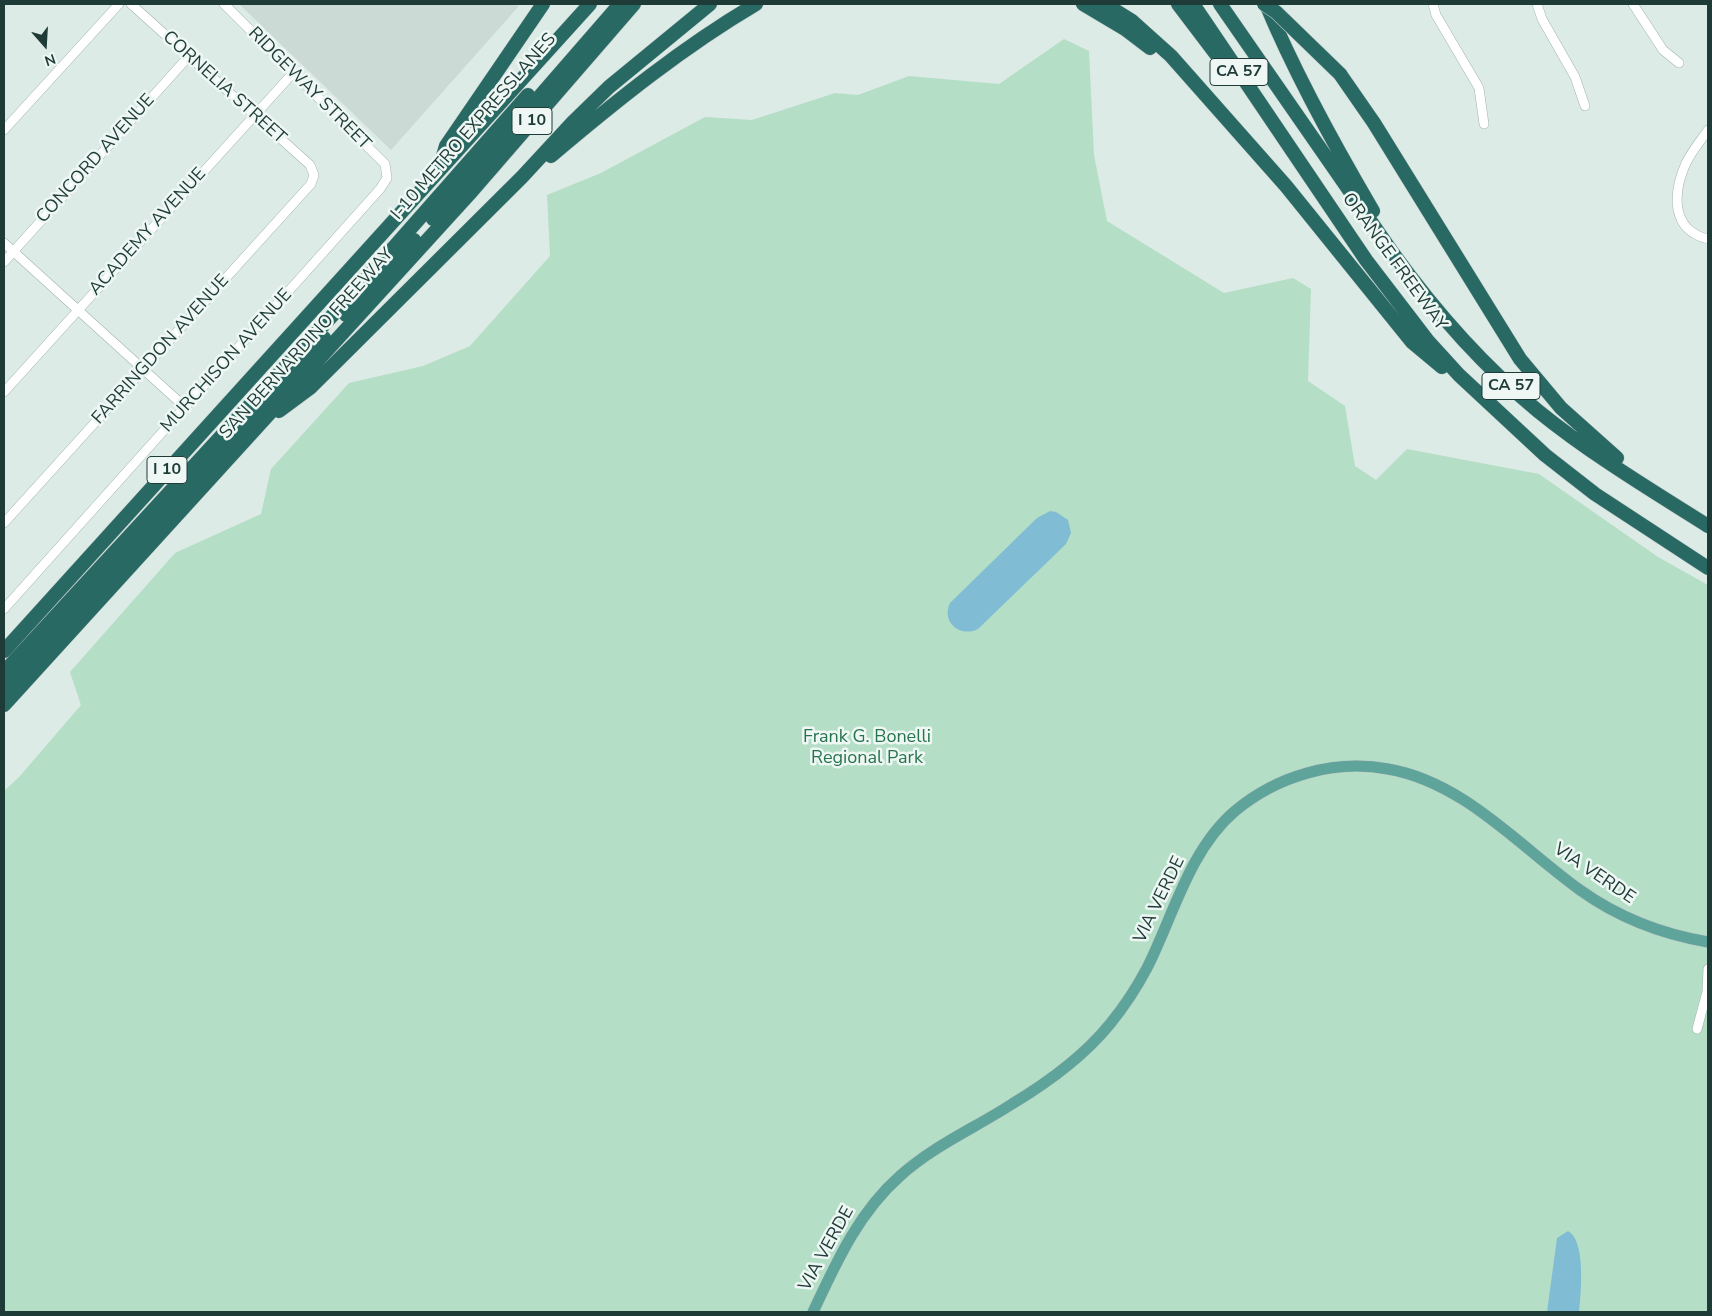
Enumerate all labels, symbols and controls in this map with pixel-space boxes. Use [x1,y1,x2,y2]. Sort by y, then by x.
north arrow [20,20,70,70]
street label: RIDGEWAY STREET [243,23,375,155]
street label: CORNELIA STREET [158,27,290,149]
street label: I-10 METRO EXPRESSLANES [387,29,561,225]
text: N [42,49,58,70]
road number: CA 57 [1210,58,1268,86]
street label: CONCORD AVENUE [32,90,160,228]
road number: I 10 [512,108,552,134]
street label: ACADEMY AVENUE [85,164,211,300]
street label: ORANGE FREEWAY [1337,189,1451,335]
street label: SAN BERNARDINO FREEWAY [216,244,398,444]
street label: FARRINGDON AVENUE [88,271,234,429]
street label: MURCHISON AVENUE [157,285,297,437]
road number: CA 57 [1482,372,1540,400]
road number: I 10 [147,456,187,484]
park label: Frank G. Bonelli Regional Park [803,727,931,770]
street label: VIA VERDE [1549,839,1639,909]
street label: VIA VERDE [1130,853,1190,947]
street label: VIA VERDE [795,1203,859,1295]

